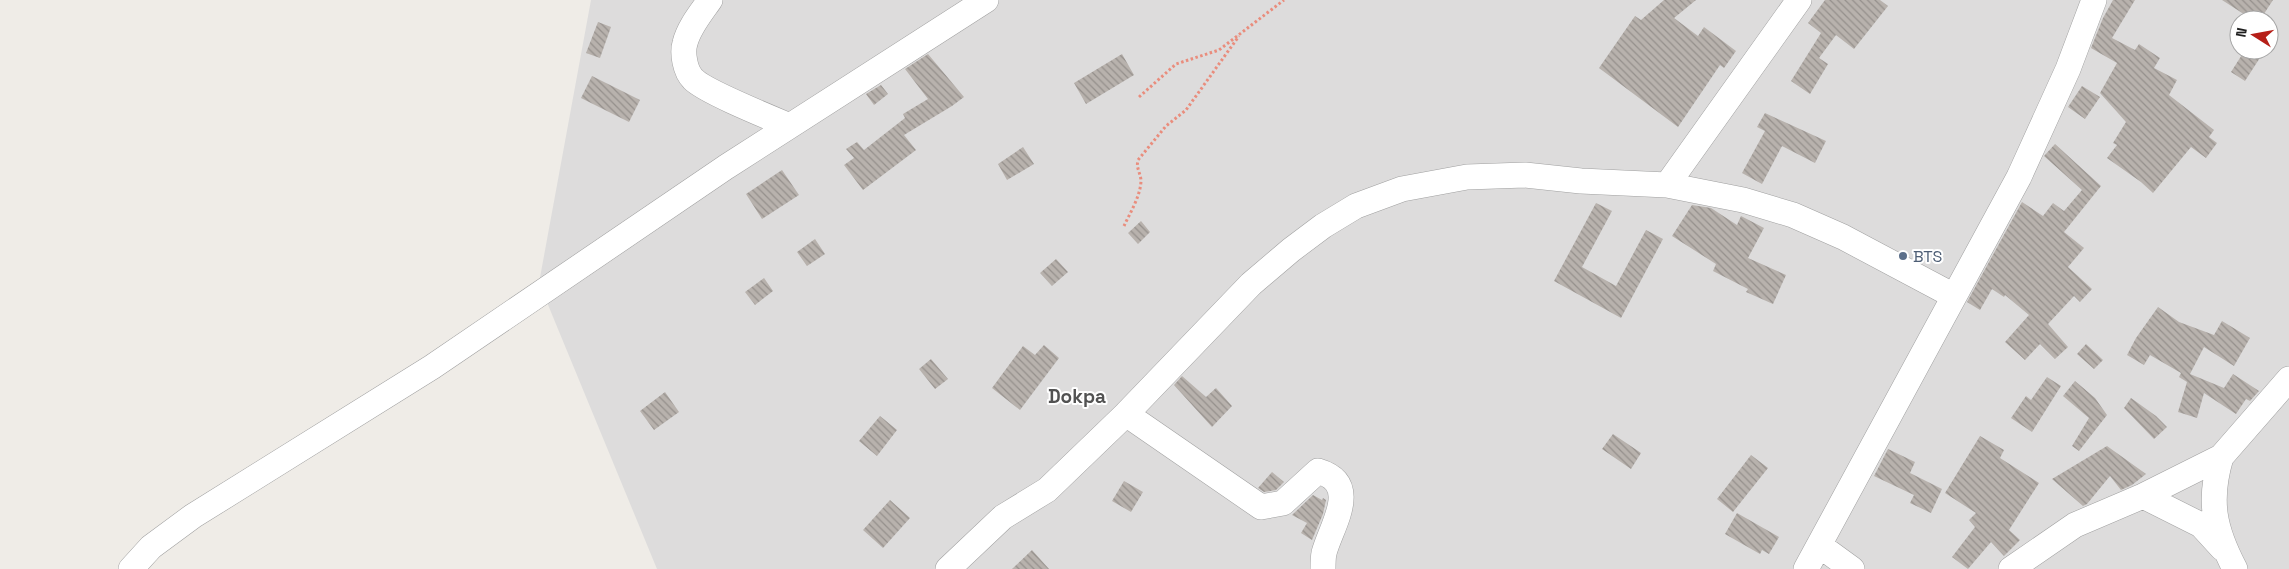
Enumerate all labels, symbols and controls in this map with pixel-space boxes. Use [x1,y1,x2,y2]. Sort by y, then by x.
north arrow [2229,10,2279,60]
text: N [2232,26,2251,39]
place label: BTS [1913,246,1942,267]
marker: BTS [1897,250,1909,262]
district label: Dokpa [1048,384,1106,409]

